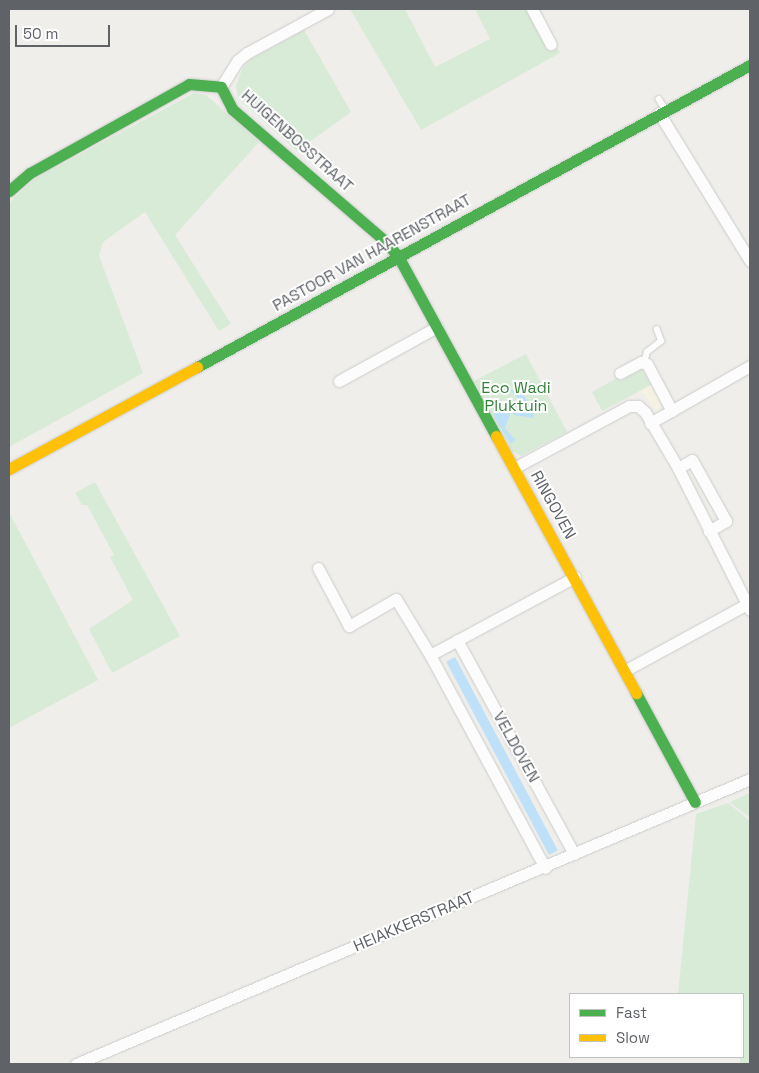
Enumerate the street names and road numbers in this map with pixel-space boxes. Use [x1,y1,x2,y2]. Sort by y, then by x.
street label: HUIGENBOSSTRAAT [237,86,357,196]
street label: PASTOOR VAN HAARENSTRAAT [269,190,475,316]
street label: RINGOVEN [526,467,580,543]
street label: VELDOVEN [489,708,543,786]
street label: HEIAKKERSTRAAT [351,888,477,956]

